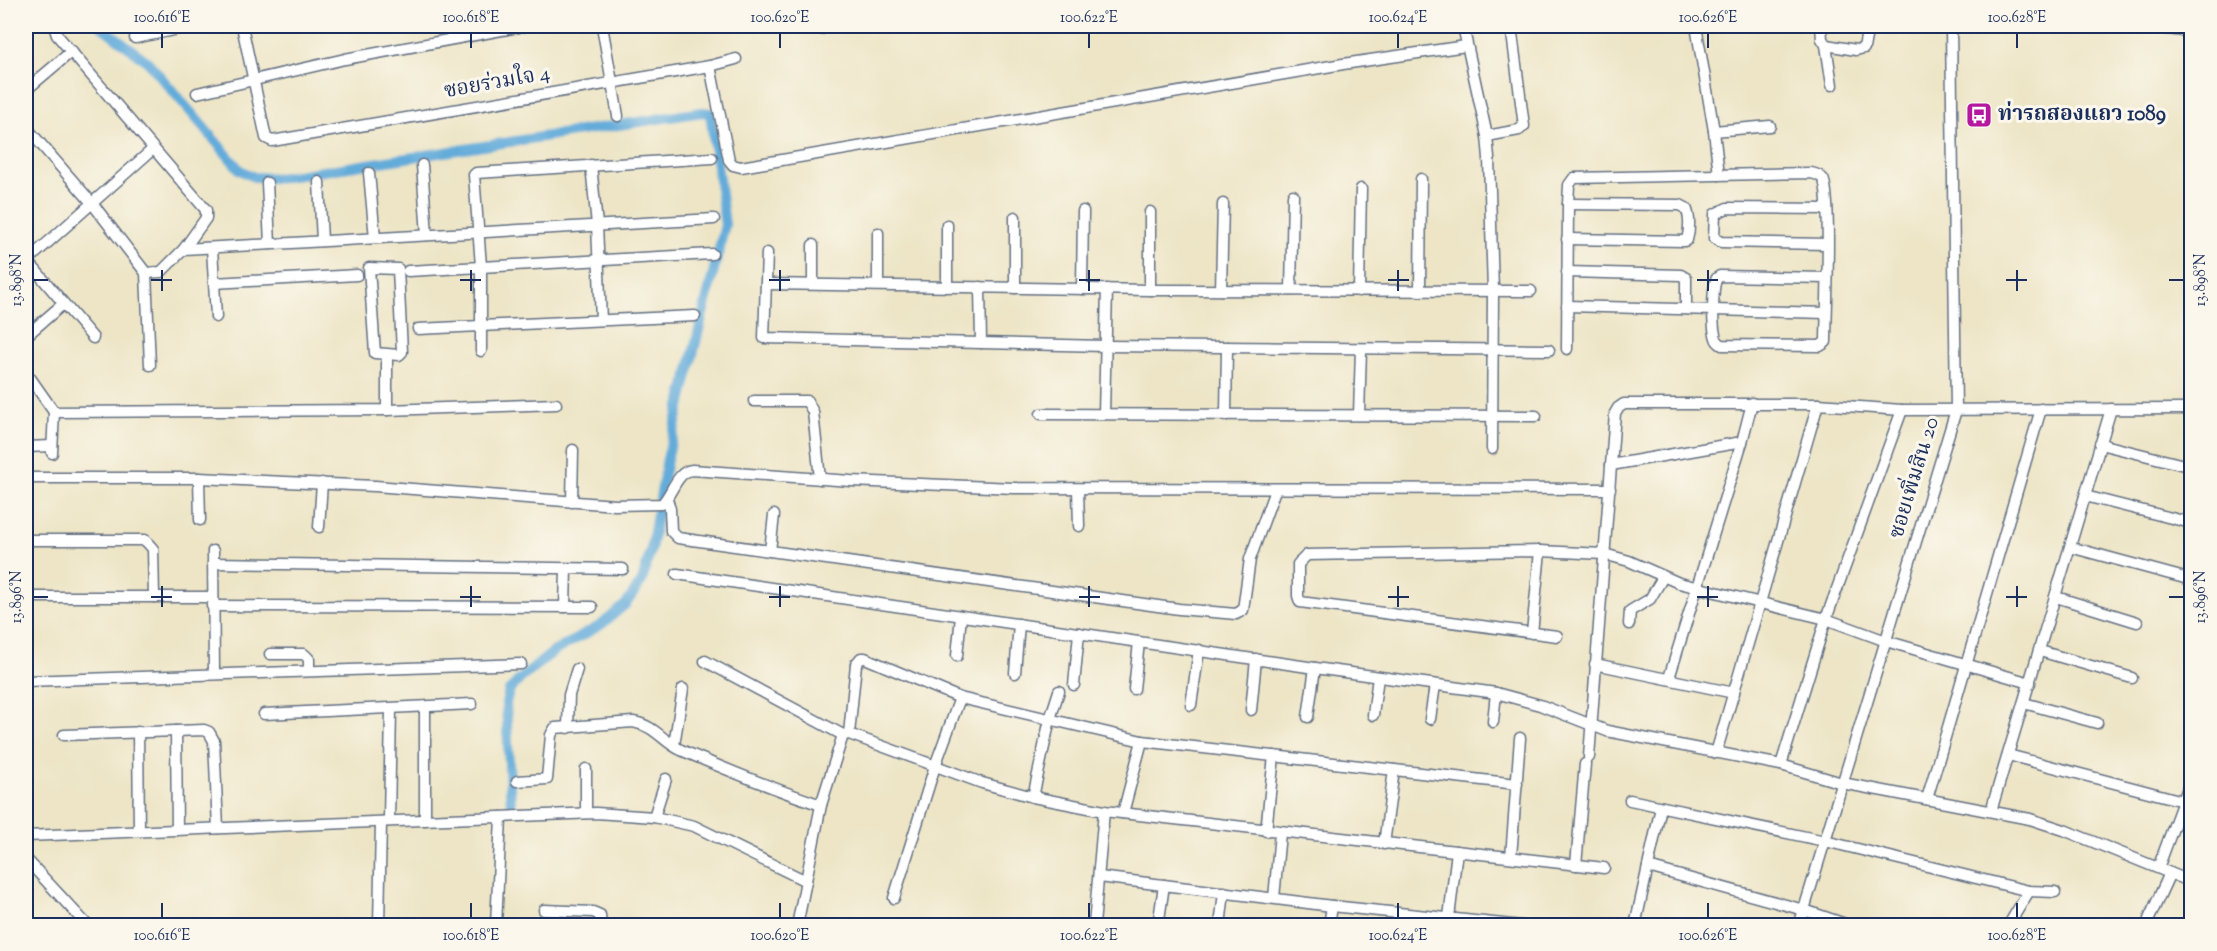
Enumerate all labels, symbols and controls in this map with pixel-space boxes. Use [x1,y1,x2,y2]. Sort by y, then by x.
text: 100.616°E [134,8,190,29]
text: 100.618°E [443,8,499,29]
text: 100.620°E [751,8,809,29]
text: 100.622°E [1060,8,1118,29]
text: 100.624°E [1369,8,1427,29]
text: 100.626°E [1679,8,1737,29]
text: 100.628°E [1988,8,2046,29]
street label: ซอยร่วมใจ 4 [441,57,552,107]
bus stop icon: ท่ารถสองแถว 1089 [1964,100,1994,130]
place label: ท่ารถสองแถว 1089 [1998,100,2166,130]
text: 13.898°N [7,253,28,307]
text: 13.898°N [2191,253,2212,307]
street label: ซอยเพิ่มสิน 20 [1880,413,1948,542]
text: 13.896°N [7,570,28,624]
text: 13.896°N [2191,570,2212,624]
text: 100.616°E [134,926,190,947]
text: 100.618°E [443,926,499,947]
text: 100.620°E [751,926,809,947]
text: 100.622°E [1060,926,1118,947]
text: 100.624°E [1369,926,1427,947]
text: 100.626°E [1679,926,1737,947]
text: 100.628°E [1988,926,2046,947]

